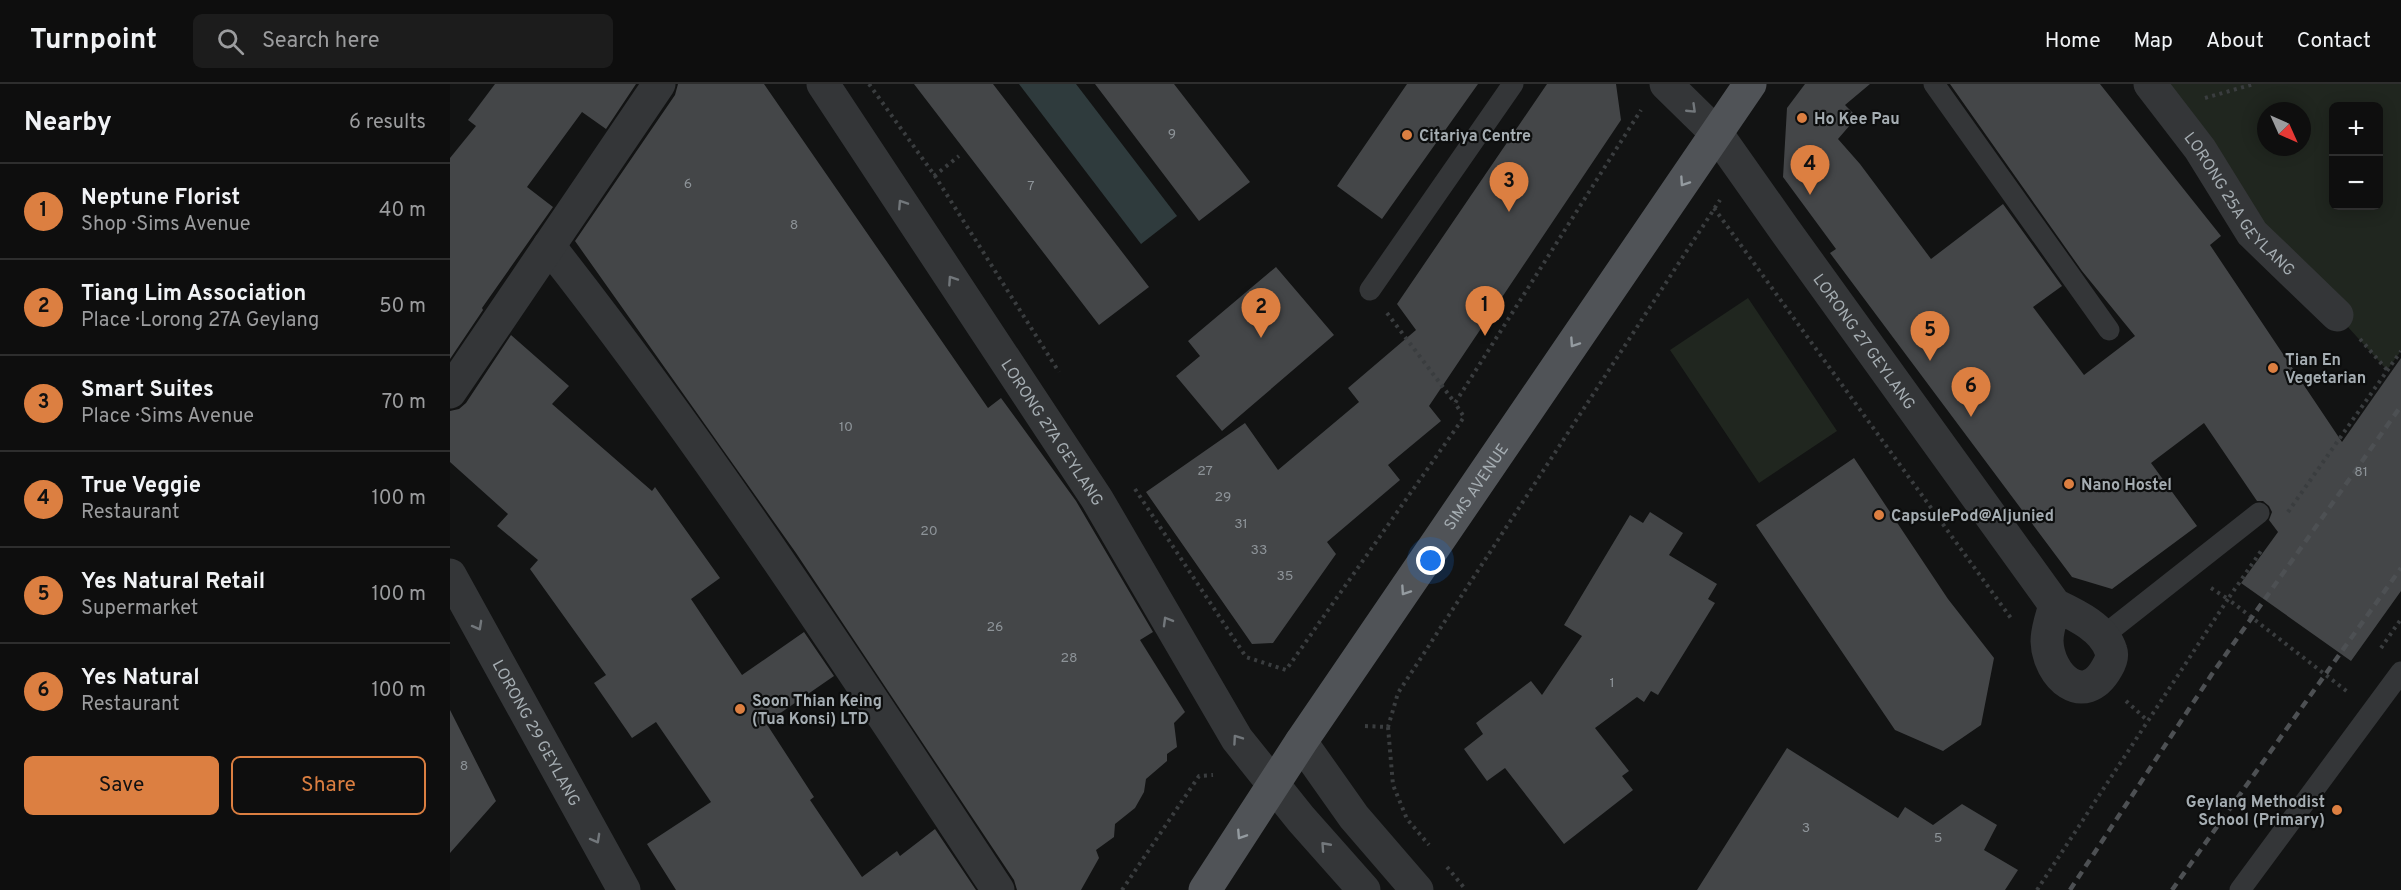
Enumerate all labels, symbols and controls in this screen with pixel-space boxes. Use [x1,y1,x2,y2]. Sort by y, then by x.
search box [193,14,613,68]
text: Turnpoint [30,23,157,59]
icon: search [214,25,247,58]
text: Search here [262,28,379,55]
text: Home [2045,28,2101,55]
text: Map [2134,28,2173,55]
text: About [2206,28,2264,55]
text: Contact [2297,28,2371,55]
one-way arrow [1684,101,1695,112]
north arrow [2257,102,2311,156]
map controls [2329,102,2383,210]
button: + [2329,102,2383,156]
text: Nearby [24,107,112,140]
text: 6 results [349,110,426,136]
place label: Ho Kee Pau [1814,110,1900,130]
marker: Ho Kee Pau [1795,111,1809,125]
house number: 9 [1168,126,1176,143]
place label: Citariya Centre [1419,127,1531,147]
marker: Citariya Centre [1400,128,1414,142]
street label: LORONG 25A GEYLANG [2179,129,2298,281]
pin: 4 [1790,146,1830,195]
button: − [2329,156,2383,210]
pin: 3 [1490,162,1528,212]
one-way arrow [1680,175,1691,186]
house number: 6 [684,176,692,193]
house number: 7 [1027,178,1035,195]
text: Neptune Florist [81,185,240,212]
text: 1 [40,198,48,224]
text: 40 m [379,198,426,224]
one-way arrow [898,200,909,211]
text: Shop · Sims Avenue [81,212,250,238]
house number: 8 [790,217,798,234]
street label: LORONG 27 GEYLANG [1808,271,1919,414]
one-way arrow [948,276,960,286]
text: Tiang Lim Association [81,281,306,308]
pin: 1 [1466,286,1504,336]
pin: 2 [1242,288,1280,338]
text: 2 [37,294,50,320]
text: 50 m [379,294,426,320]
text: Place · Lorong 27A Geylang [81,308,319,334]
pin: 5 [1910,312,1950,361]
one-way arrow [1570,336,1581,347]
place label: Tian En Vegetarian [2285,351,2366,389]
street label: LORONG 27A GEYLANG [995,356,1107,510]
marker: Tian En Vegetarian [2266,361,2280,375]
pin: 6 [1952,368,1990,417]
text: Smart Suites [81,377,214,404]
text: 3 [38,390,50,416]
text: 70 m [382,390,426,416]
text: Place · Sims Avenue [81,404,254,430]
house number: 10 [839,419,853,436]
street label: SIMS AVENUE [1441,440,1514,535]
house number: 27 [1197,463,1213,480]
house number: 81 [2354,464,2368,481]
text: True Veggie [81,473,201,500]
place label: Nano Hostel [2081,476,2172,496]
marker: Nano Hostel [2062,477,2076,491]
text: 4 [37,486,50,512]
text: 100 m [371,486,426,512]
house number: 29 [1215,489,1231,506]
text: Restaurant [81,500,180,526]
place label: CapsulePod@Aljunied [1891,507,2054,527]
marker: CapsulePod@Aljunied [1872,508,1886,522]
house number: 31 [1234,516,1248,533]
house number: 20 [920,523,938,540]
house number: 33 [1251,542,1267,559]
your location [1416,546,1445,575]
house number: 35 [1276,568,1294,585]
text: Yes Natural Retail [81,569,265,596]
text: 5 [37,582,50,608]
text: 100 m [371,582,426,608]
one-way arrow [1401,584,1412,595]
text: Supermarket [81,596,198,622]
one-way arrow [1162,617,1174,627]
house number: 26 [987,619,1003,636]
one-way arrow [471,620,482,630]
house number: 28 [1060,650,1078,667]
street label: LORONG 29 GEYLANG [487,657,584,810]
text: Yes Natural [81,665,200,692]
house number: 1 [1609,675,1615,692]
text: 6 [37,678,50,704]
text: 100 m [371,678,426,704]
text: Restaurant [81,692,180,718]
place label: Soon Thian Keing (Tua Konsi) LTD [752,692,882,730]
marker: Soon Thian Keing (Tua Konsi) LTD [733,702,747,716]
one-way arrow [1233,735,1244,746]
button: Save [24,756,219,815]
button: Share [231,756,426,815]
house number: 8 [460,758,468,775]
place label: Geylang Methodist School (Primary) [2186,793,2325,831]
marker: Geylang Methodist School (Primary) [2330,803,2344,817]
house number: 3 [1802,820,1810,837]
one-way arrow [1237,828,1248,839]
house number: 5 [1934,830,1942,847]
one-way arrow [588,833,600,843]
one-way arrow [1321,842,1332,853]

